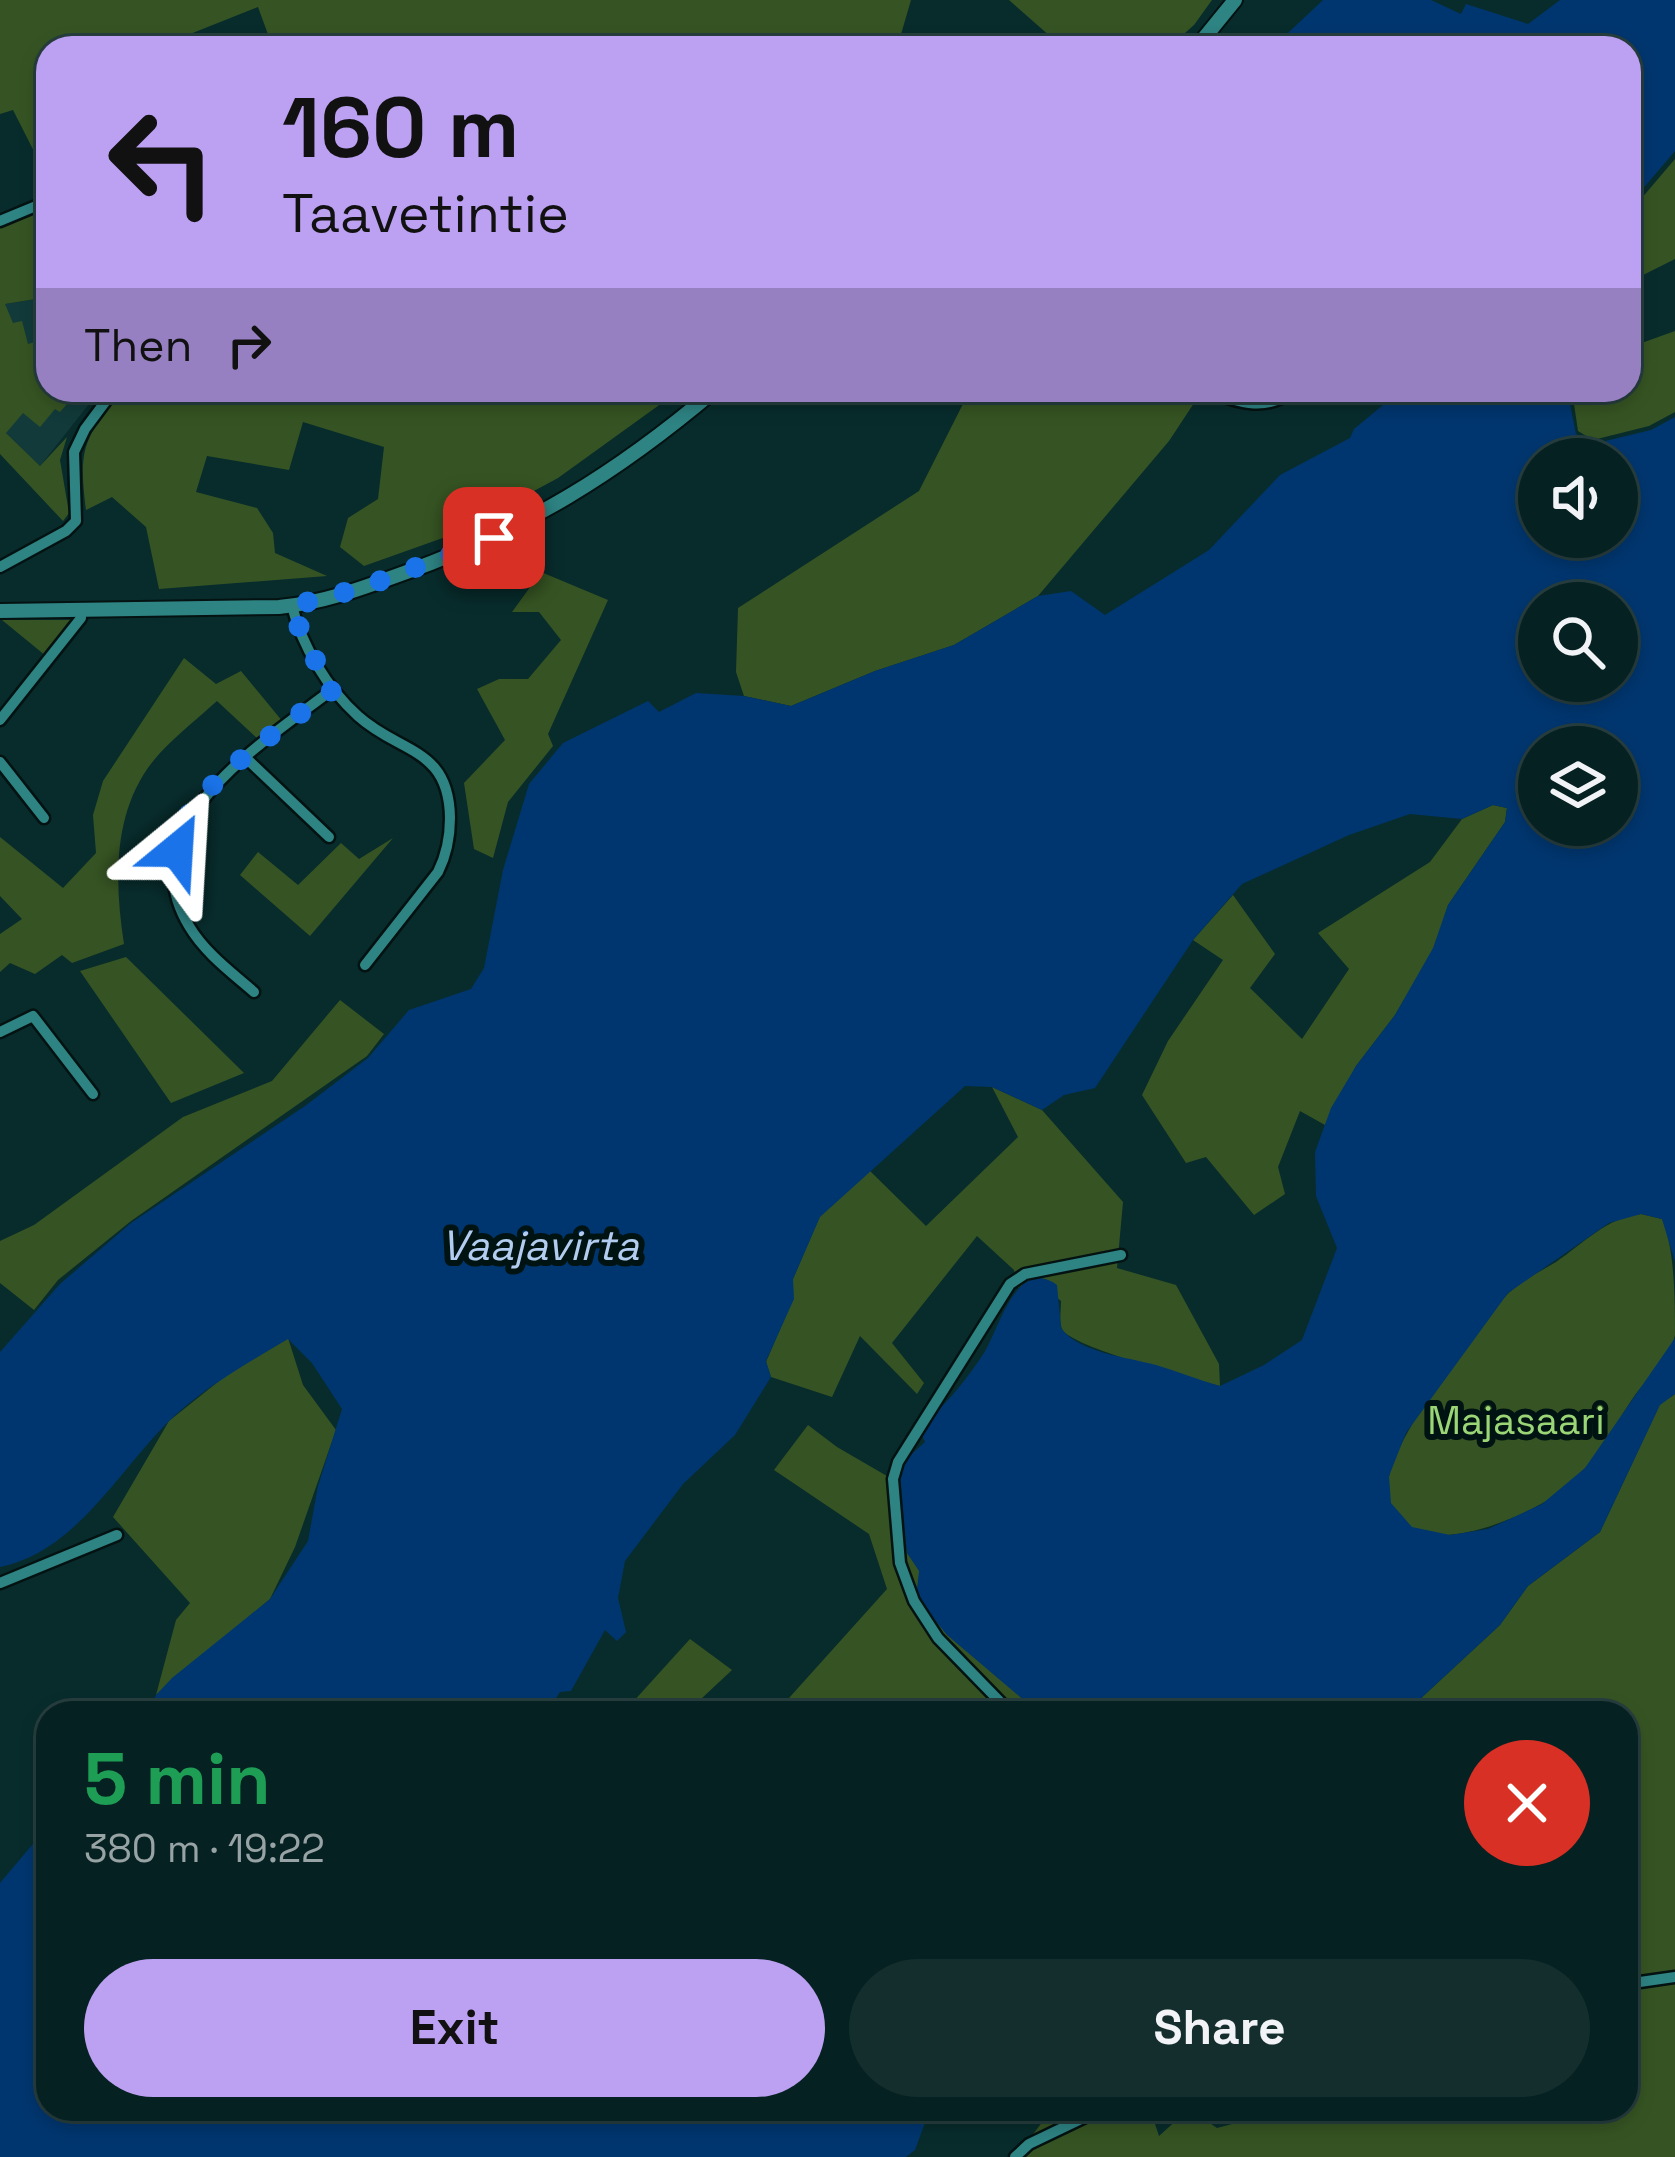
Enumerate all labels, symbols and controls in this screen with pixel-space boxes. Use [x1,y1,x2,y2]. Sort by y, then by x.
text: 160 m [282,74,519,182]
icon: left [84,84,240,240]
text: Taavetintie [282,179,569,248]
icon: right [216,312,282,378]
text: Then [84,317,192,374]
map controls [1518,438,1638,846]
button: sound [1518,438,1638,558]
pin [443,487,545,589]
icon: arrive [461,505,527,571]
button: search [1518,582,1638,702]
button: layers [1518,726,1638,846]
position arrow [114,787,240,913]
water label: Vaajavirta [441,1219,640,1272]
park label: Majasaari [1427,1396,1605,1445]
text: 5 min [84,1733,270,1825]
button: close [1464,1740,1590,1866]
text: 380 m · 19:22 [84,1824,325,1873]
button: Exit [84,1959,825,2097]
button: Share [849,1959,1590,2097]

